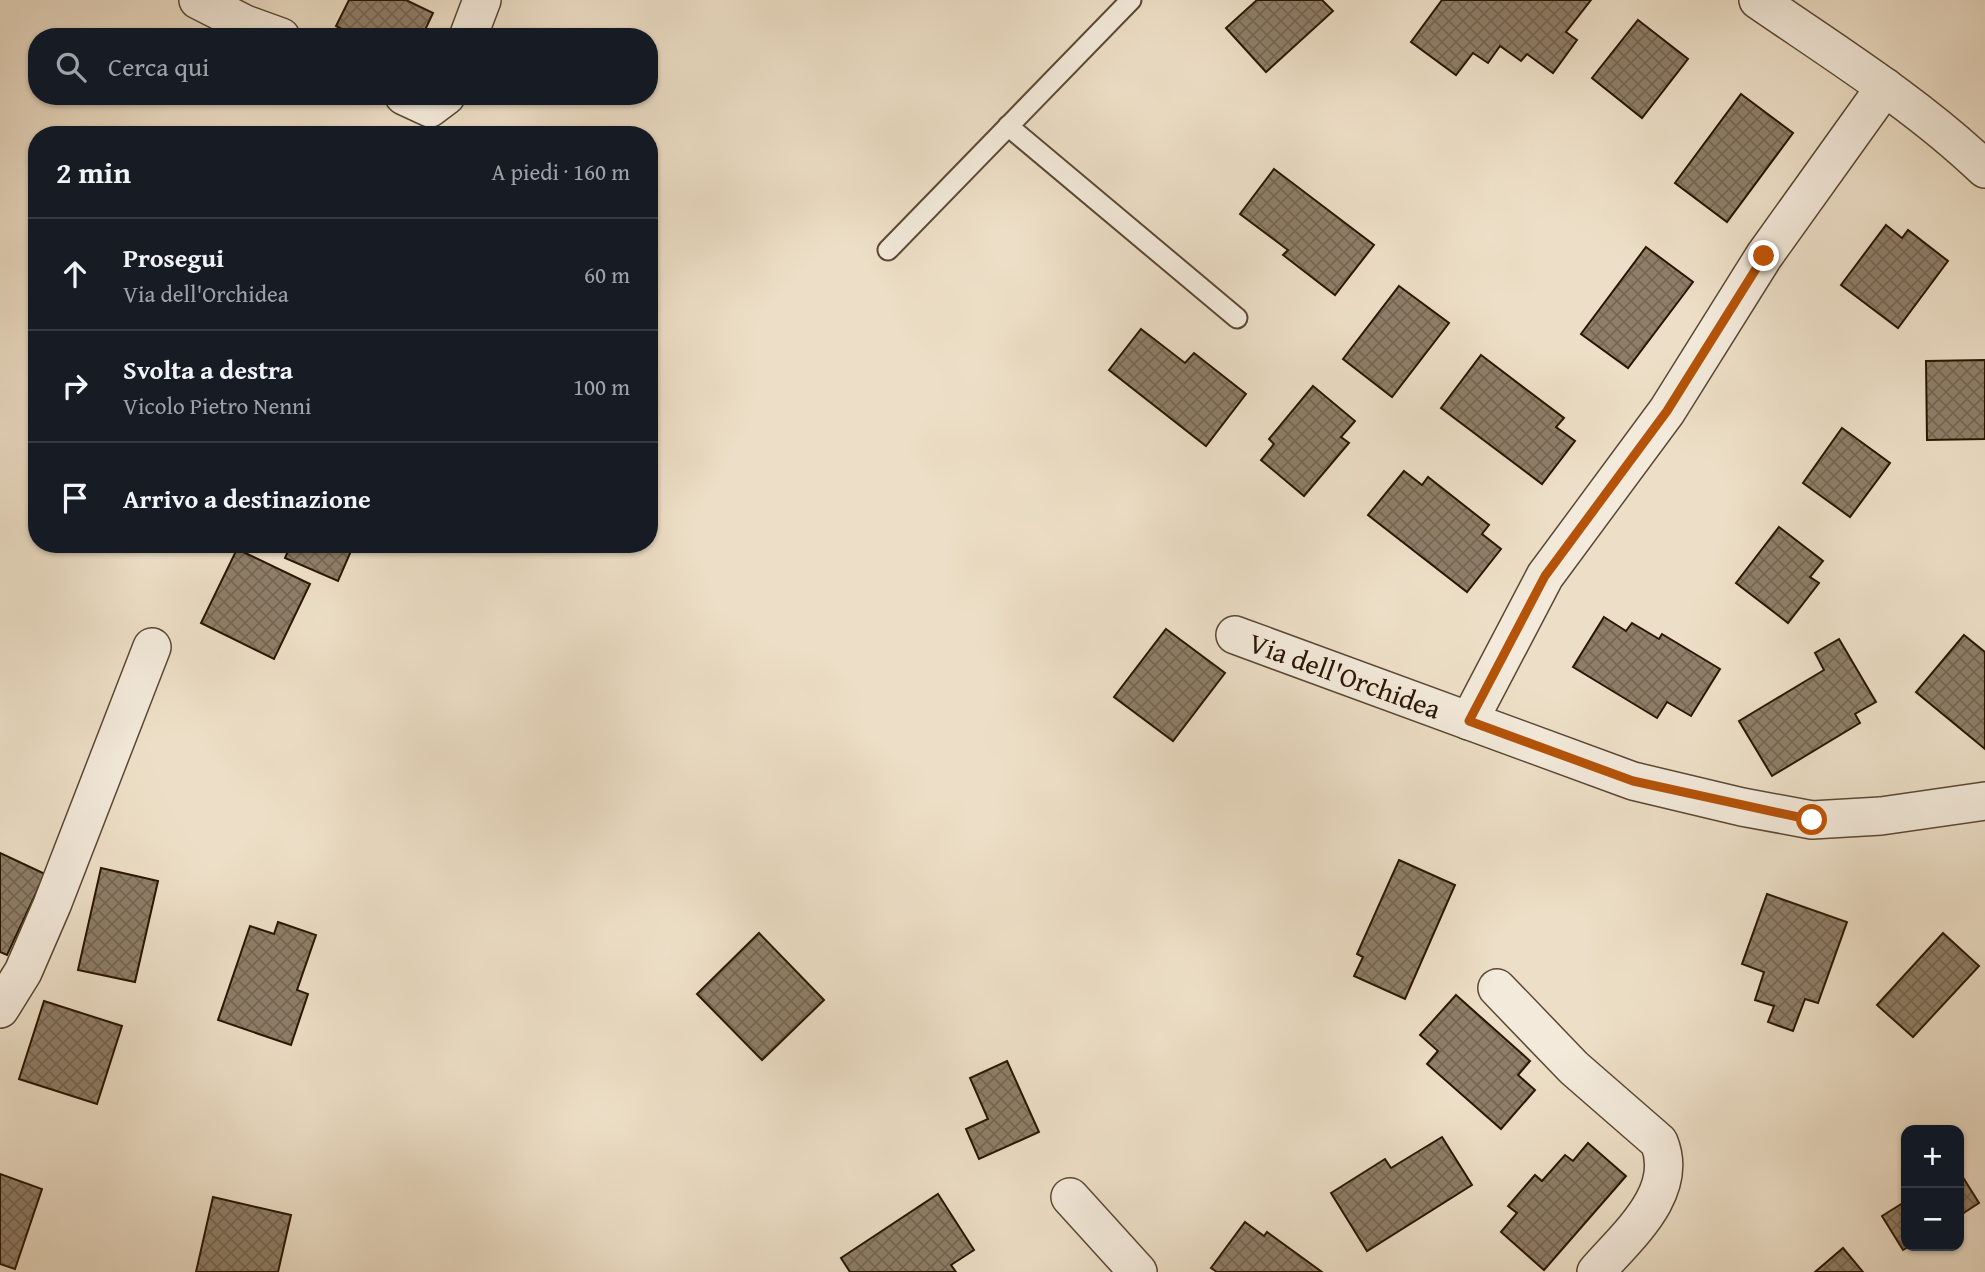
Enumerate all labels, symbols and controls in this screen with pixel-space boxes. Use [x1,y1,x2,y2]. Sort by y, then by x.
search box [28,28,658,105]
text: Cerca qui [108,47,209,86]
icon: search [52,48,90,86]
text: 2 min [56,150,131,194]
text: A piedi · 160 m [492,155,630,188]
text: Prosegui [123,238,224,277]
route end [1748,240,1779,271]
icon: ahead [56,255,94,293]
text: 60 m [584,258,630,291]
text: Via dell'Orchidea [123,277,289,310]
text: Svolta a destra [123,350,293,389]
icon: right [56,367,94,405]
text: 100 m [573,370,630,403]
text: Vicolo Pietro Nenni [123,389,312,422]
icon: arrive [56,479,94,517]
text: Arrivo a destinazione [123,479,371,518]
street label: Via dell'Orchidea [1243,621,1447,729]
route start [1796,804,1827,835]
map controls [1901,1125,1964,1251]
button: + [1901,1125,1964,1188]
button: − [1901,1188,1964,1251]

